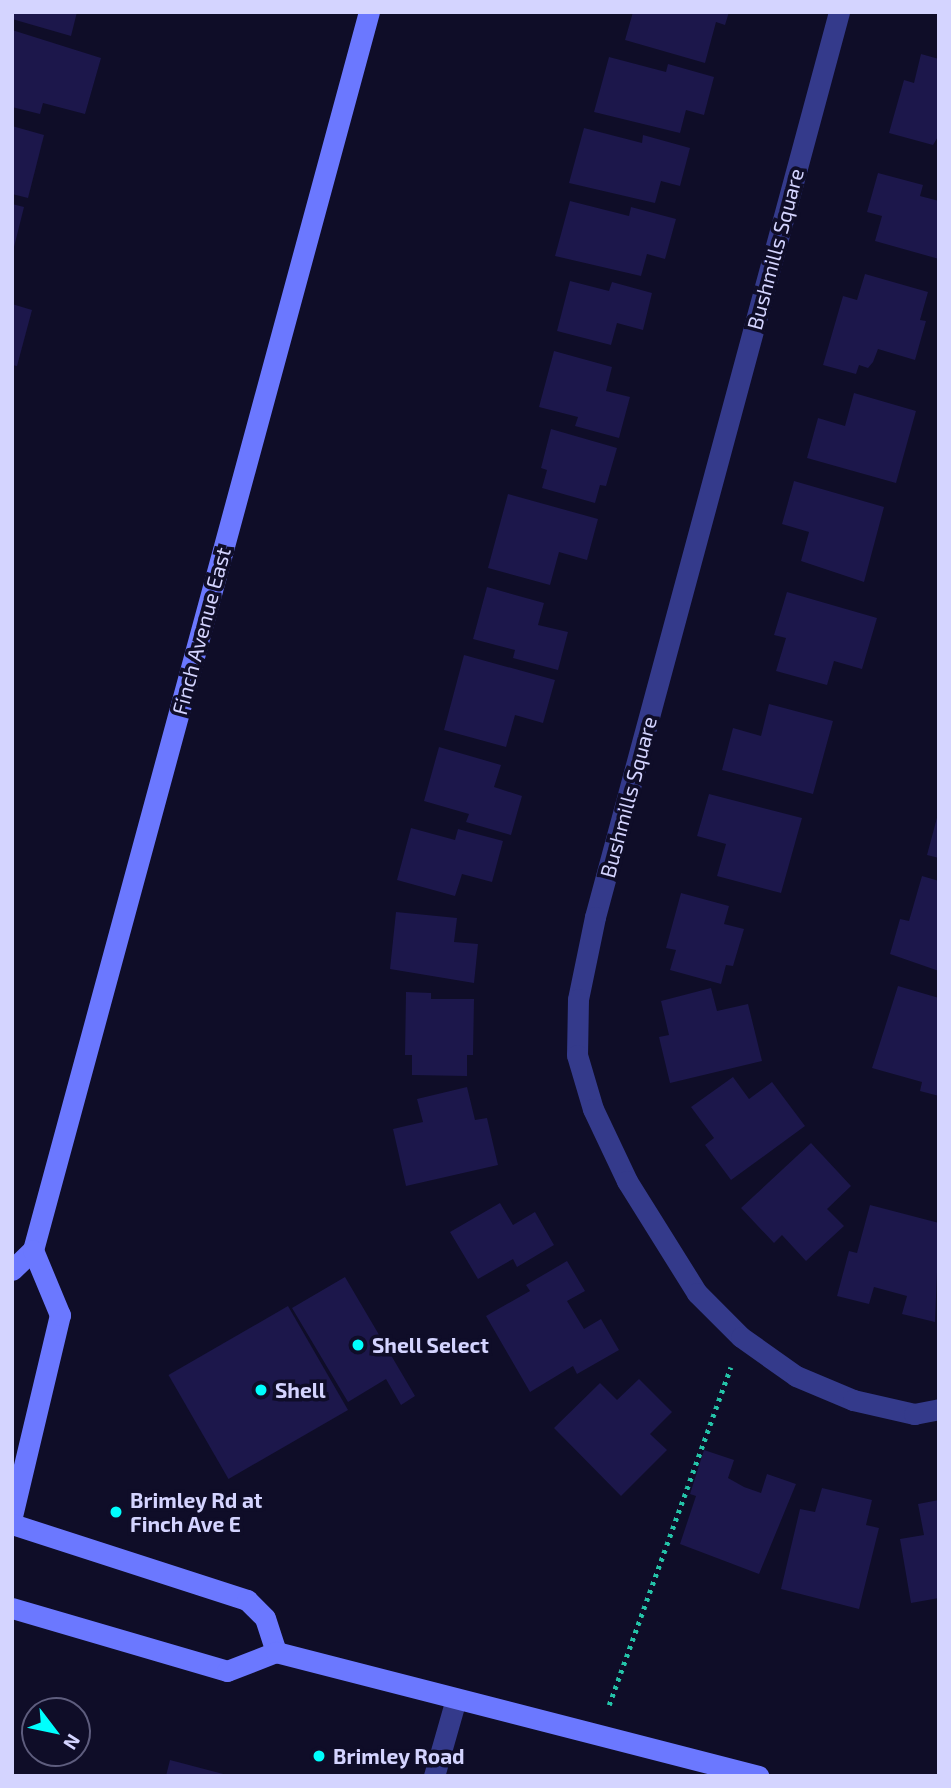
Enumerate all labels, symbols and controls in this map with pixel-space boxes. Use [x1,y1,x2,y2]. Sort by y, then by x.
street label: Bushmills Square [741,166,809,332]
street label: Finch Avenue East [166,544,236,718]
street label: Bushmills Square [594,714,662,880]
place label: Shell Select [372,1332,489,1358]
marker: Shell Select [350,1337,366,1353]
place label: Shell [275,1377,326,1403]
marker: Shell [253,1382,269,1398]
place label: Brimley Rd at Finch Ave E [130,1487,263,1537]
marker: Brimley Rd at Finch Ave E [108,1504,124,1520]
north arrow [21,1697,91,1767]
text: N [59,1730,86,1754]
place label: Brimley Road [333,1743,465,1769]
marker: Brimley Road [311,1748,327,1764]

